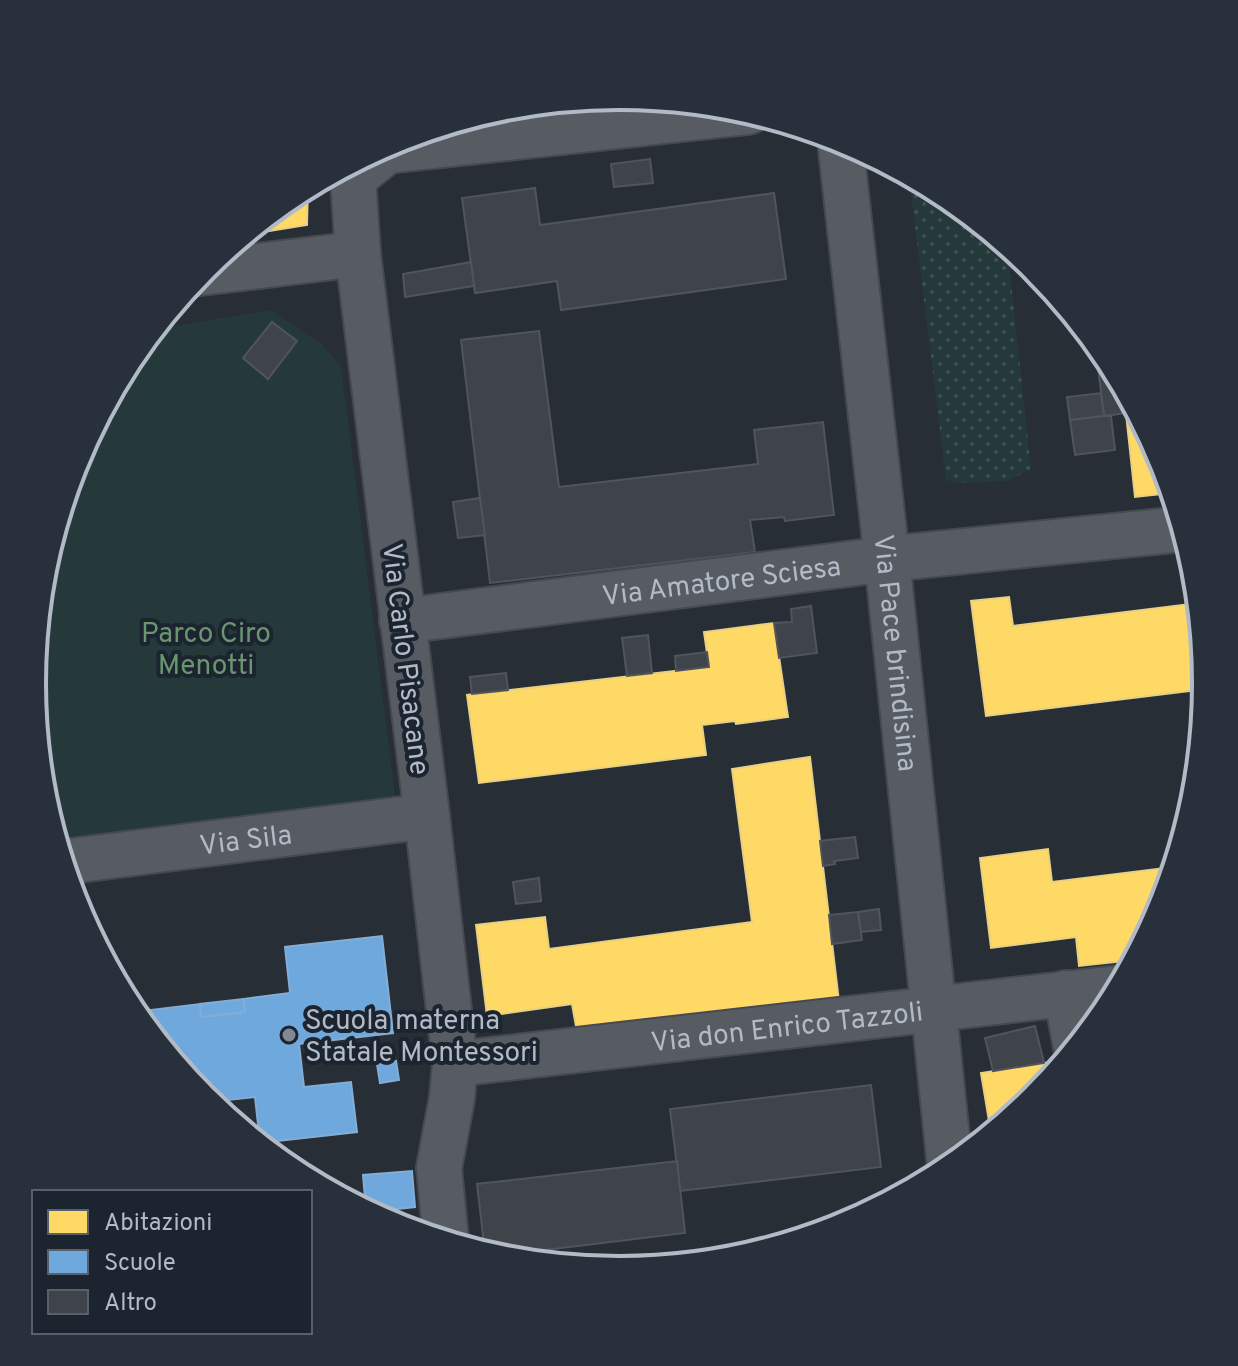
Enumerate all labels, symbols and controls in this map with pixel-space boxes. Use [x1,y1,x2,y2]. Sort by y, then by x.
street label: Via Pace brindisina [863,533,924,774]
street label: Via Carlo Pisacane [372,542,436,777]
street label: Via Amatore Sciesa [600,550,843,616]
park label: Parco Ciro Menotti [141,617,271,685]
street label: Via Sila [198,818,294,866]
street label: Via don Enrico Tazzoli [649,995,925,1062]
place label: Scuola materna Statale Montessori [305,1004,538,1072]
marker: Scuola materna Statale Montessori [280,1026,298,1044]
legend [32,1190,312,1334]
text: Abitazioni [104,1209,212,1239]
text: Scuole [104,1249,176,1279]
text: Altro [104,1289,157,1319]

